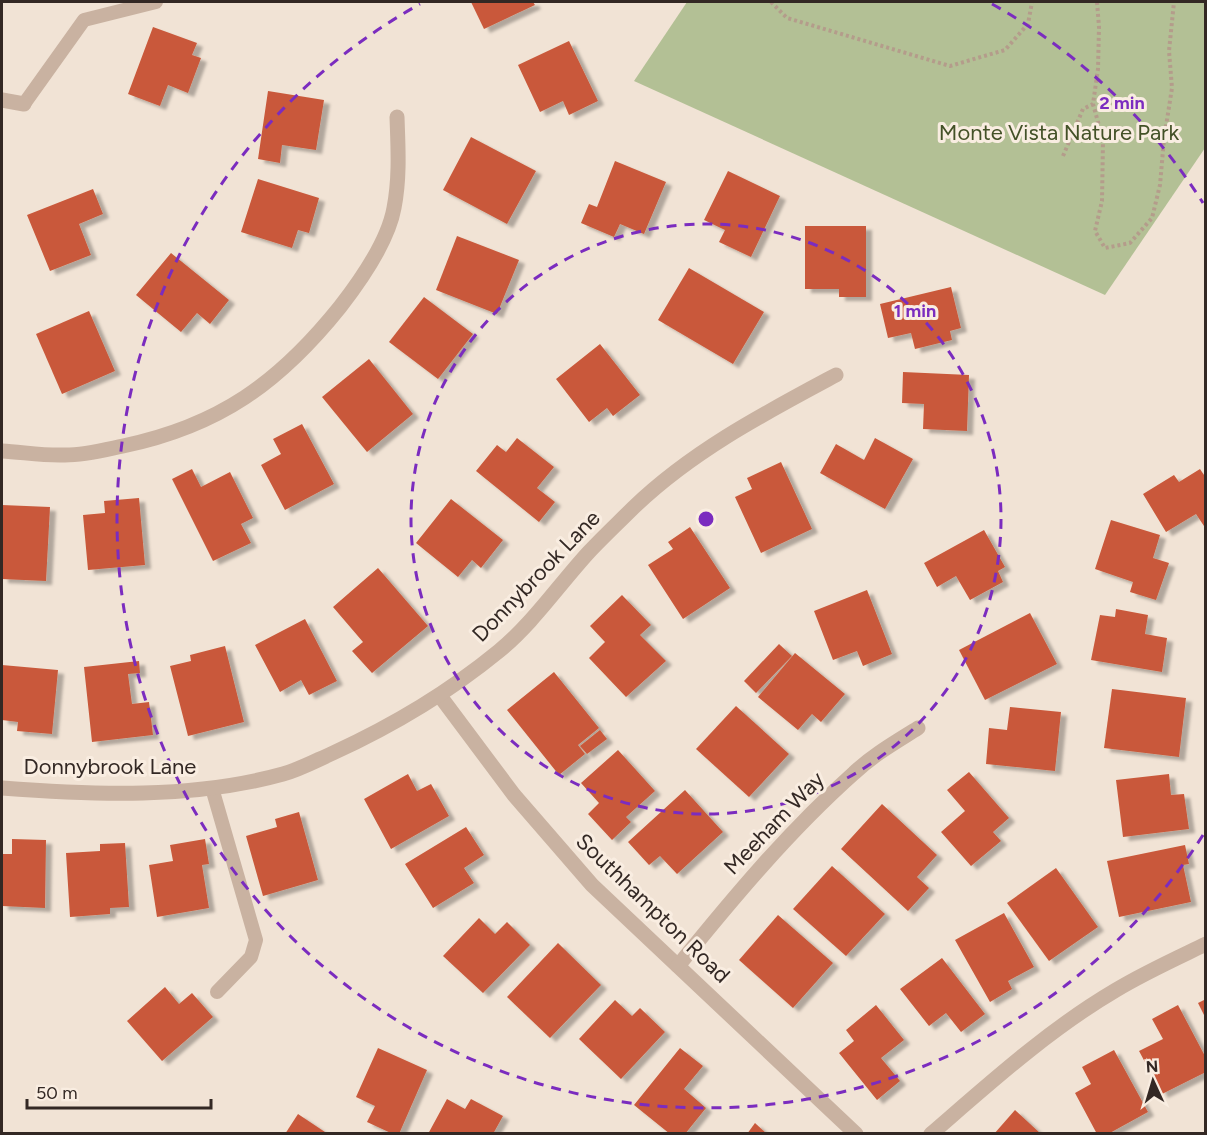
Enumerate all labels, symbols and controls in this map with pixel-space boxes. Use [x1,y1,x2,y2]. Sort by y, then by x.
text: 2 min [1099,92,1145,114]
park label: Monte Vista Nature Park [939,119,1180,146]
text: 1 min [894,300,936,322]
street label: Donnybrook Lane [466,504,606,648]
centre of rings [696,509,716,529]
street label: Donnybrook Lane [24,753,196,780]
street label: Meeham Way [718,765,830,880]
street label: Southhampton Road [570,828,736,988]
north arrow [1123,1051,1183,1111]
text: N [1145,1057,1159,1076]
scale bar [27,1072,212,1110]
text: 50 m [36,1082,78,1104]

